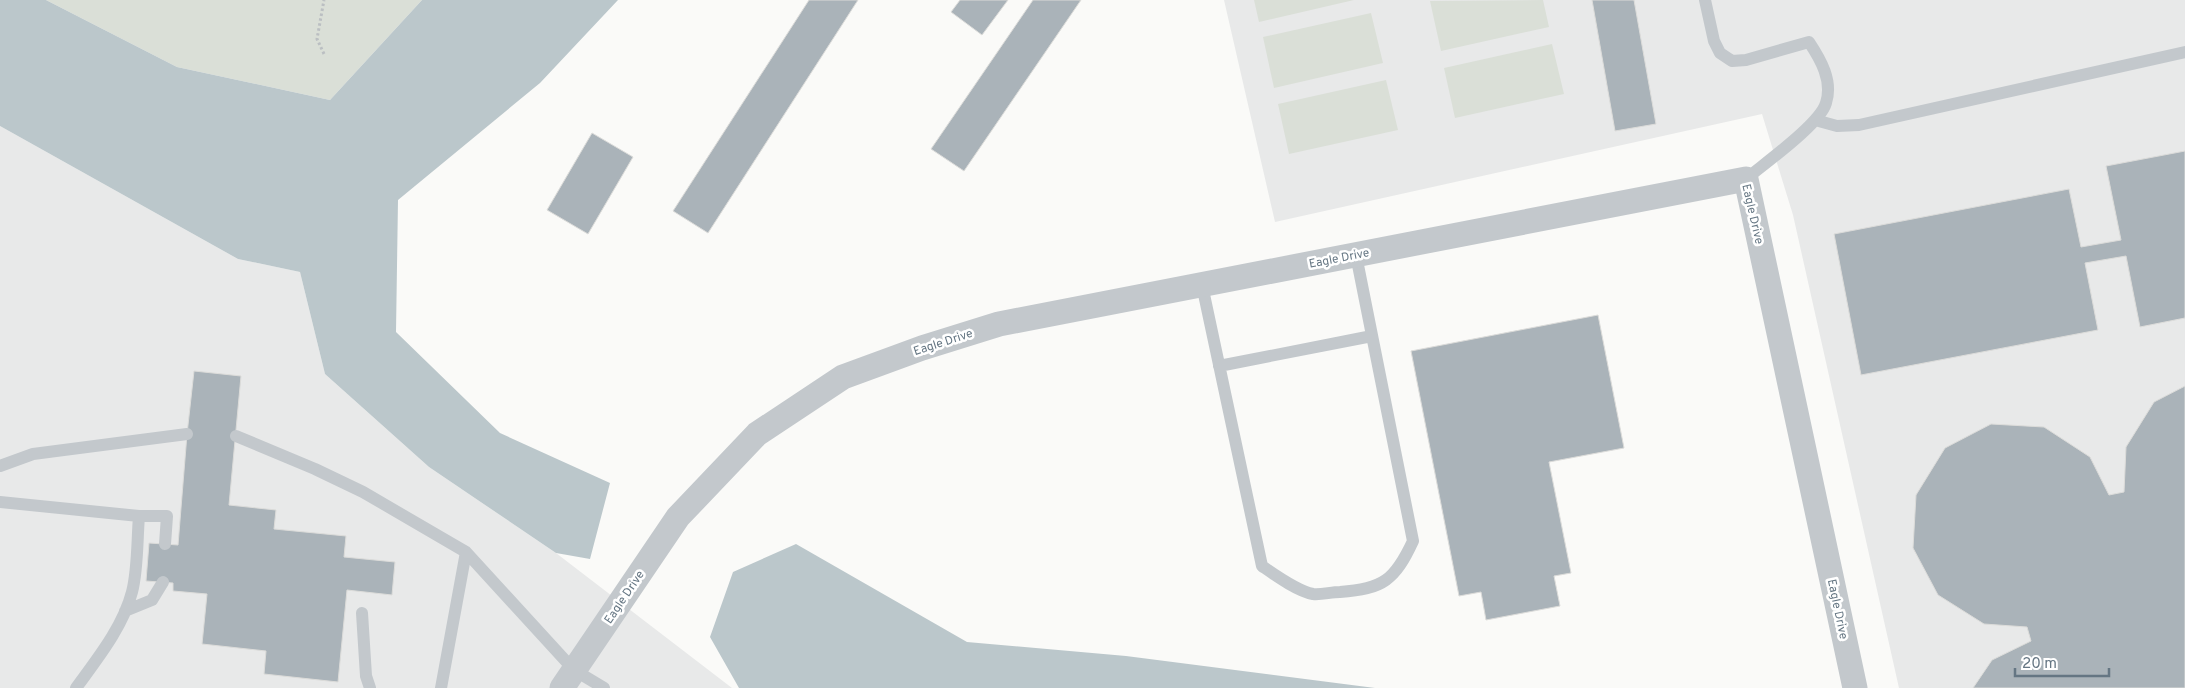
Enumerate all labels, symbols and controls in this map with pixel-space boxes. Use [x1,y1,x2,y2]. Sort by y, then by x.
street label: Eagle Drive [1737,183,1767,246]
street label: Eagle Drive [1308,245,1371,273]
street label: Eagle Drive [912,326,975,360]
street label: Eagle Drive [601,568,649,627]
street label: Eagle Drive [1823,578,1851,641]
scale bar [2015,646,2109,678]
text: 20 m [2022,655,2057,674]

